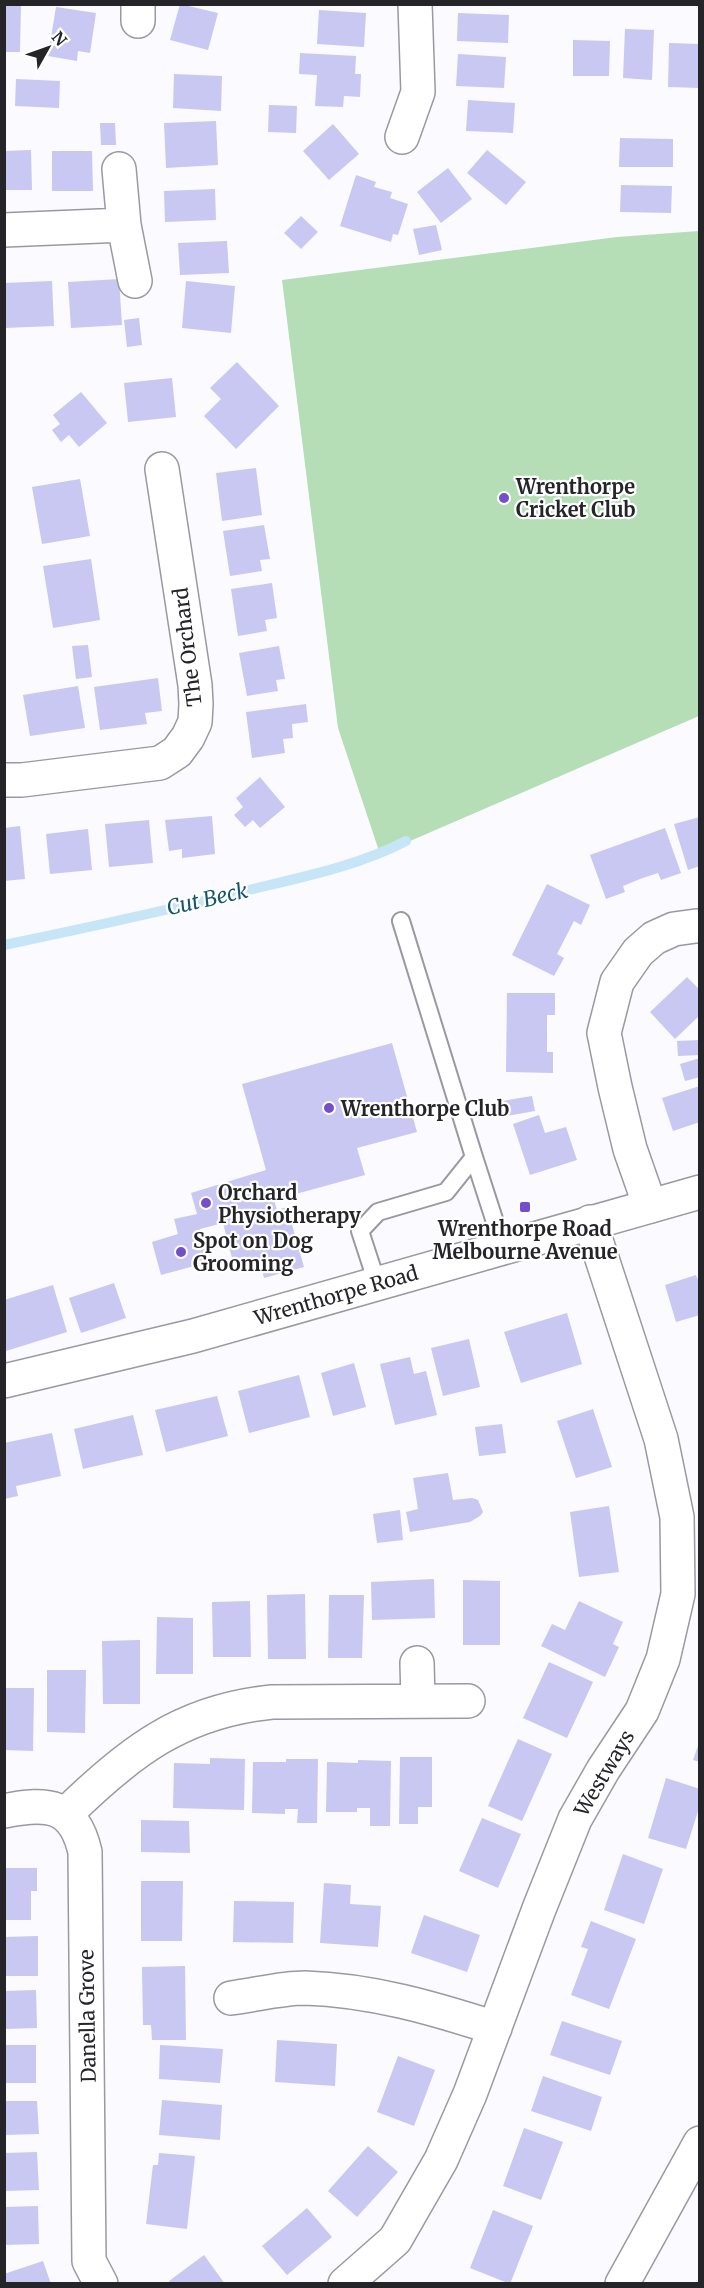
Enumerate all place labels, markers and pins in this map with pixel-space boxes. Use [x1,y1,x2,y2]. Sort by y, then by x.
place label: Wrenthorpe Cricket Club [515,474,636,522]
marker: Wrenthorpe Cricket Club [497,491,511,505]
place label: Wrenthorpe Club [340,1096,509,1121]
marker: Wrenthorpe Club [322,1101,336,1115]
place label: Orchard Physiotherapy [218,1180,361,1228]
marker: Orchard Physiotherapy [199,1196,213,1210]
marker: Wrenthorpe Road Melbourne Avenue [518,1200,532,1214]
place label: Wrenthorpe Road Melbourne Avenue [432,1216,618,1264]
place label: Spot on Dog Grooming [193,1228,313,1276]
marker: Spot on Dog Grooming [174,1245,188,1259]

